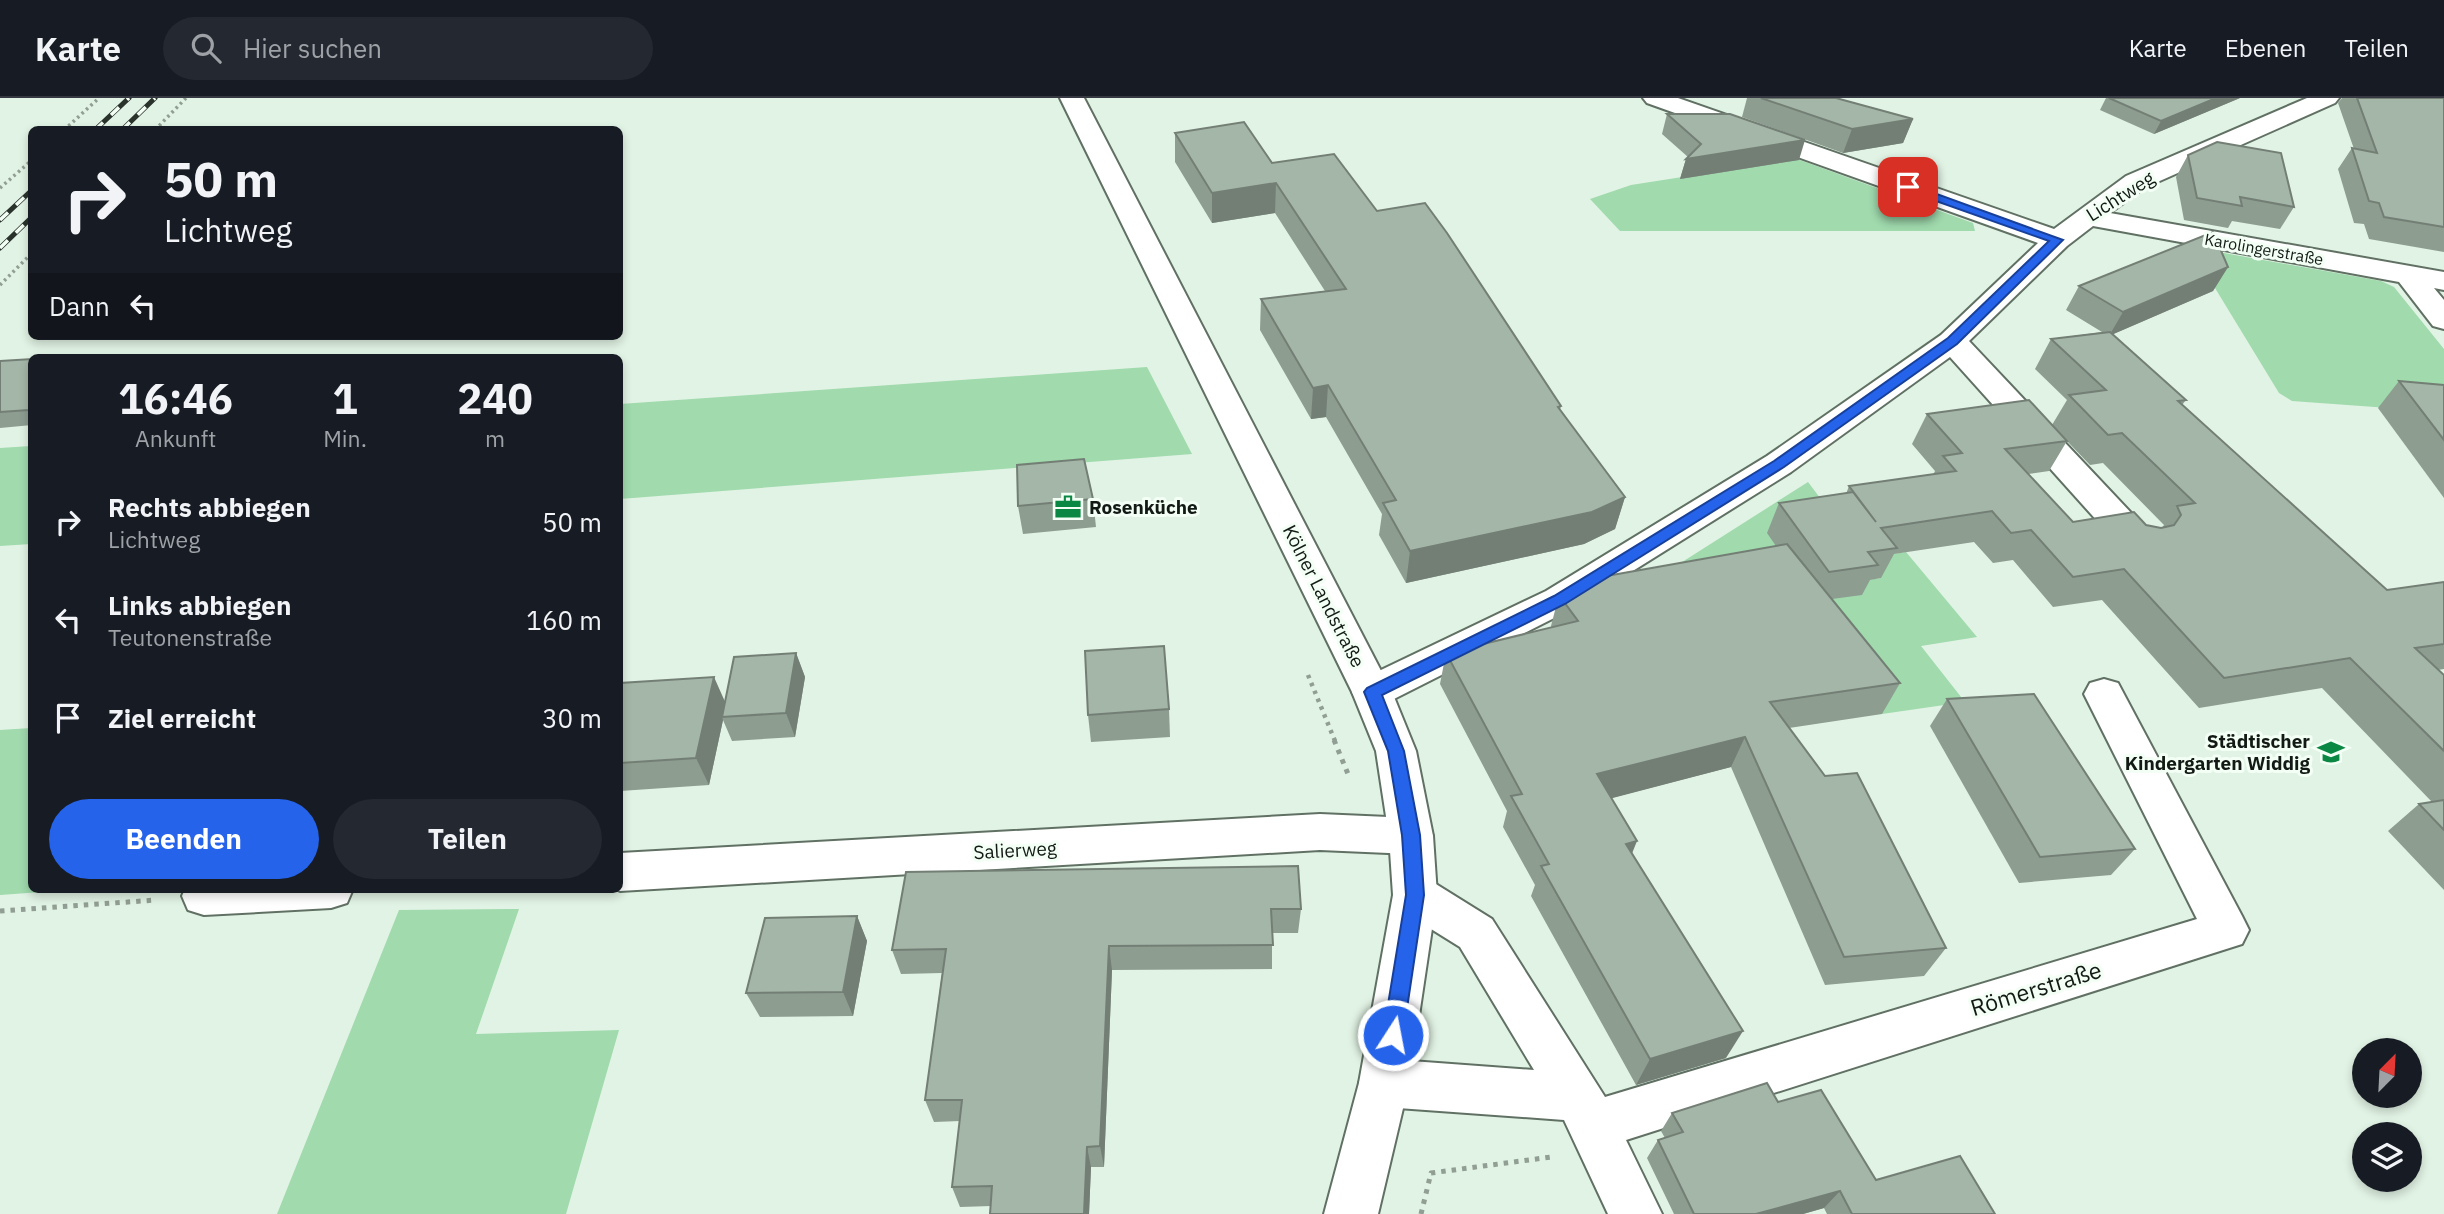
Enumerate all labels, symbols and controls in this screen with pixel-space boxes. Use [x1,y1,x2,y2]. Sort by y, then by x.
search box [163,17,653,80]
text: Karte [35,27,121,70]
icon: search [187,29,225,67]
text: Hier suchen [243,31,382,65]
text: Karte [2129,32,2187,64]
text: Ebenen [2225,32,2306,64]
text: Teilen [2344,32,2409,64]
text: 50 m [164,147,278,210]
icon: right [49,154,140,245]
pin [1878,157,1938,217]
street label: Lichtweg [2081,166,2159,226]
icon: arrive [1889,168,1927,206]
text: Lichtweg [164,209,292,251]
street label: Karolingerstraße [2203,229,2325,269]
icon: left [124,287,162,325]
text: Dann [49,289,110,323]
text: 16:46 [118,371,233,426]
text: 1 [332,371,358,426]
text: 240 [457,371,533,426]
text: Ankunft [135,423,216,453]
text: Min. [323,423,367,453]
text: m [485,423,505,453]
text: Rechts abbiegen [108,490,311,524]
office icon: Rosenküche [1053,492,1083,522]
place label: Rosenküche [1089,495,1198,519]
icon: right [49,503,87,541]
text: 50 m [542,505,602,539]
street label: Kölner Landstraße [1278,521,1370,671]
text: Lichtweg [108,524,200,554]
text: Links abbiegen [108,588,291,622]
icon: left [49,601,87,639]
text: 160 m [526,603,602,637]
text: Teutonenstraße [108,622,272,652]
icon: arrive [49,699,87,737]
text: Ziel erreicht [108,701,256,735]
text: 30 m [542,701,602,735]
place label: Städtischer Kindergarten Widdig [2125,729,2311,775]
school or university icon: Städtischer Kindergarten Widdig [2316,737,2346,767]
button: Beenden [49,799,319,879]
button: Teilen [333,799,602,879]
street label: Salierweg [973,836,1057,864]
street label: Römerstraße [1967,954,2105,1022]
position arrow [1356,998,1430,1072]
north arrow [2352,1038,2422,1108]
map controls [2352,1038,2422,1192]
button: layers [2352,1122,2422,1192]

